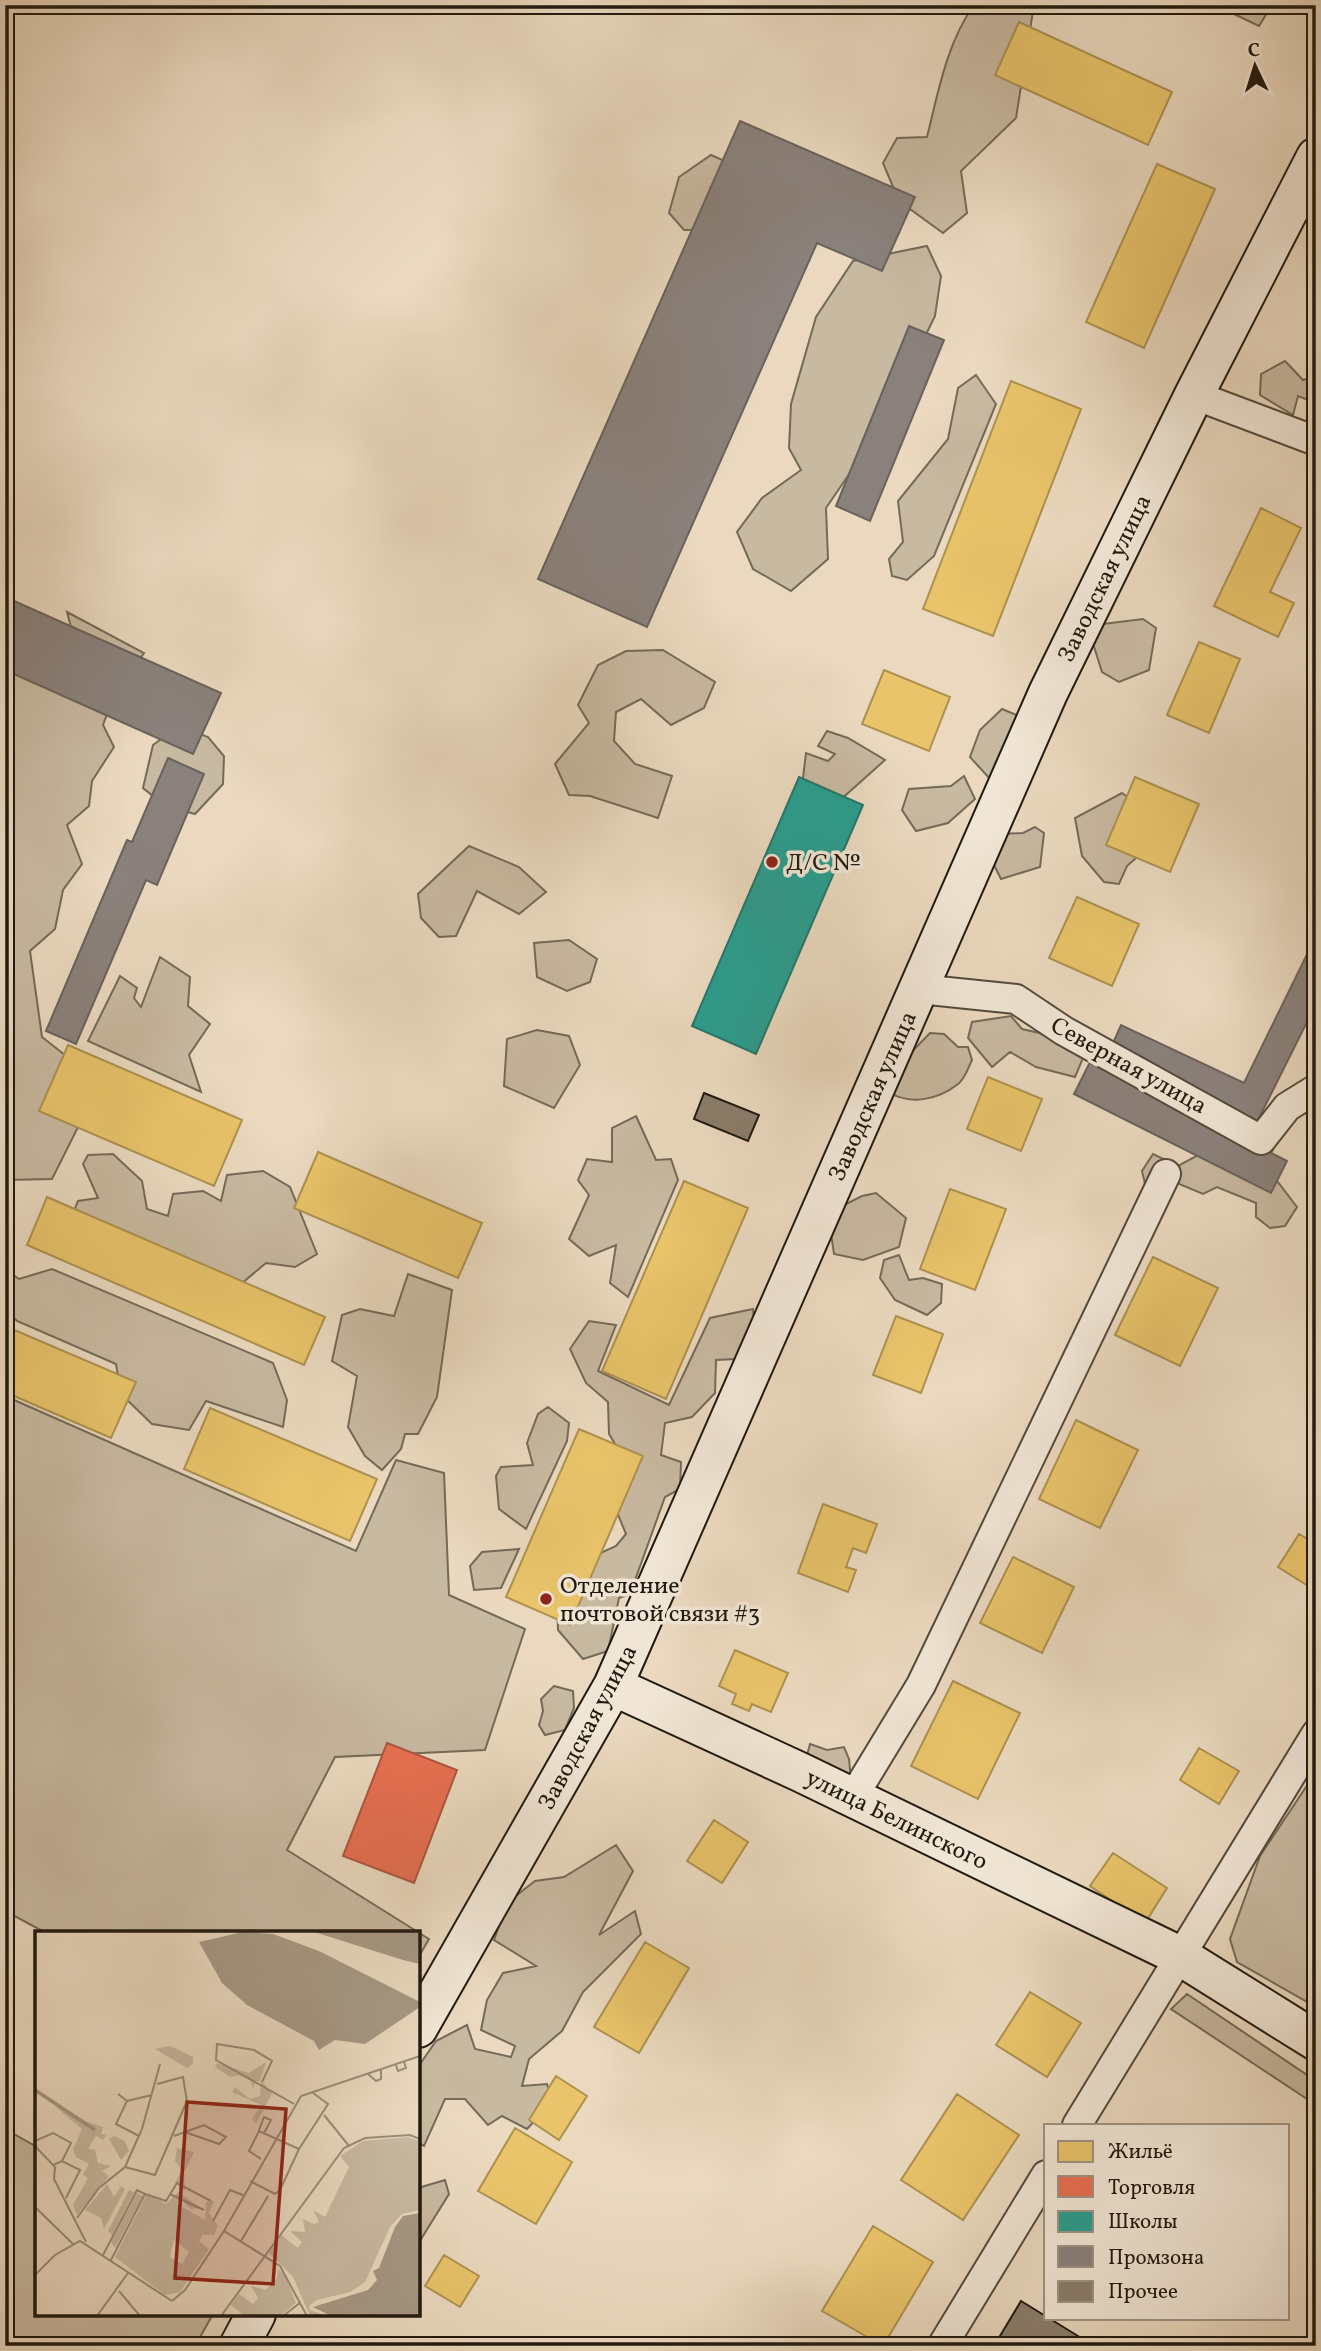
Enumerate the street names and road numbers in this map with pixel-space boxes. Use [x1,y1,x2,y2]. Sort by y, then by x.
street label: Заводская улица [1050,489,1161,669]
street label: Заводская улица [821,1006,927,1187]
street label: Северная улица [1044,1010,1213,1124]
street label: Заводская улица [531,1639,647,1817]
street label: улица Белинского [799,1762,993,1880]

